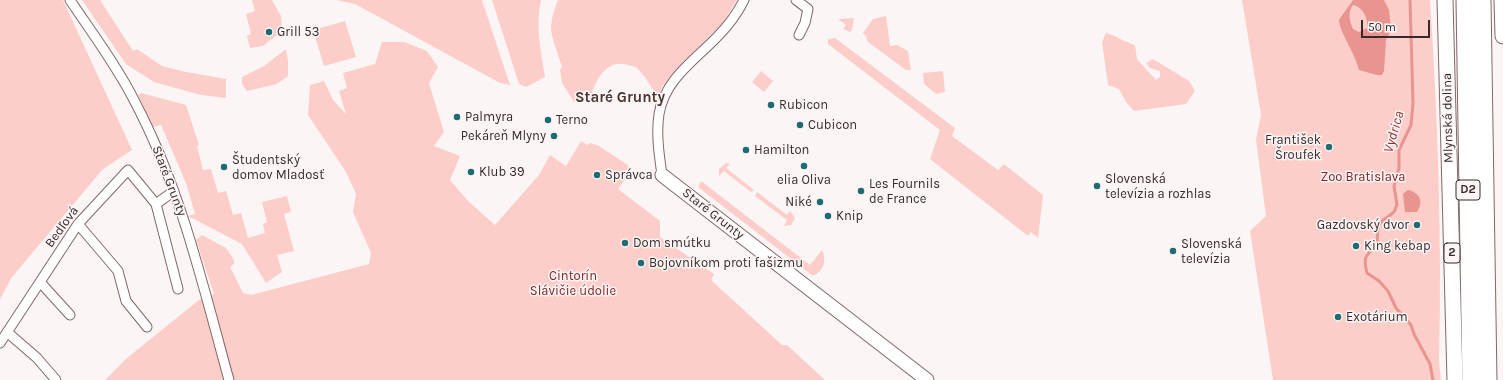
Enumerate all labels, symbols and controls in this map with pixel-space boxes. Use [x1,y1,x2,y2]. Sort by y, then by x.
scale bar [1363,12,1432,38]
text: 50 m [1368,20,1396,34]
place label: Grill 53 [277,24,319,40]
marker: Grill 53 [264,27,274,37]
street label: Mlynská dolina [1439,73,1457,163]
district label: Staré Grunty [575,89,665,107]
place label: Rubicon [779,97,828,113]
marker: Rubicon [766,100,776,110]
place label: Palmyra [465,109,513,125]
water label: Vydrica [1380,109,1408,155]
marker: Palmyra [452,112,462,122]
place label: Terno [556,112,588,128]
marker: Terno [543,115,553,125]
place label: Cubicon [808,117,857,133]
marker: Cubicon [795,120,805,130]
place label: Pekáreň Mlyny [461,128,546,144]
marker: Pekáreň Mlyny [549,131,559,141]
place label: František Šroufek [1265,132,1321,163]
place label: Hamilton [754,142,809,158]
marker: František Šroufek [1324,142,1334,152]
street label: Staré Grunty [148,144,190,218]
marker: Hamilton [741,145,751,155]
place label: Študentský domov Mladosť [232,152,324,183]
marker: elia Oliva [799,161,809,171]
marker: Študentský domov Mladosť [219,162,229,172]
place label: Klub 39 [479,164,524,180]
marker: Klub 39 [466,167,476,177]
place label: Správca [605,167,653,183]
park label: Zoo Bratislava [1320,169,1406,185]
marker: Správca [592,170,602,180]
place label: Slovenská televízia a rozhlas [1105,171,1211,202]
place label: elia Oliva [777,172,831,188]
place label: Les Fournils de France [869,176,940,207]
road number: D2 [1456,180,1480,200]
marker: Slovenská televízia a rozhlas [1092,181,1102,191]
street label: Staré Grunty [679,185,747,243]
marker: Les Fournils de France [856,186,866,196]
place label: Niké [785,194,812,210]
marker: Niké [815,197,825,207]
street label: Bedľová [42,203,82,251]
place label: Knip [836,208,863,224]
marker: Knip [823,211,833,221]
place label: Gazdovský dvor [1317,217,1409,233]
marker: Gazdovský dvor [1412,220,1422,230]
place label: Dom smútku [633,235,711,251]
place label: Slovenská televízia [1181,236,1242,267]
marker: Dom smútku [620,238,630,248]
place label: King kebap [1364,238,1431,254]
marker: King kebap [1351,241,1361,251]
road number: 2 [1444,243,1460,263]
marker: Slovenská televízia [1168,246,1178,256]
place label: Bojovníkom proti fašizmu [649,255,803,271]
marker: Bojovníkom proti fašizmu [636,258,646,268]
park label: Cintorín Slávičie údolie [530,268,616,299]
place label: Exotárium [1346,309,1408,325]
marker: Exotárium [1333,312,1343,322]

